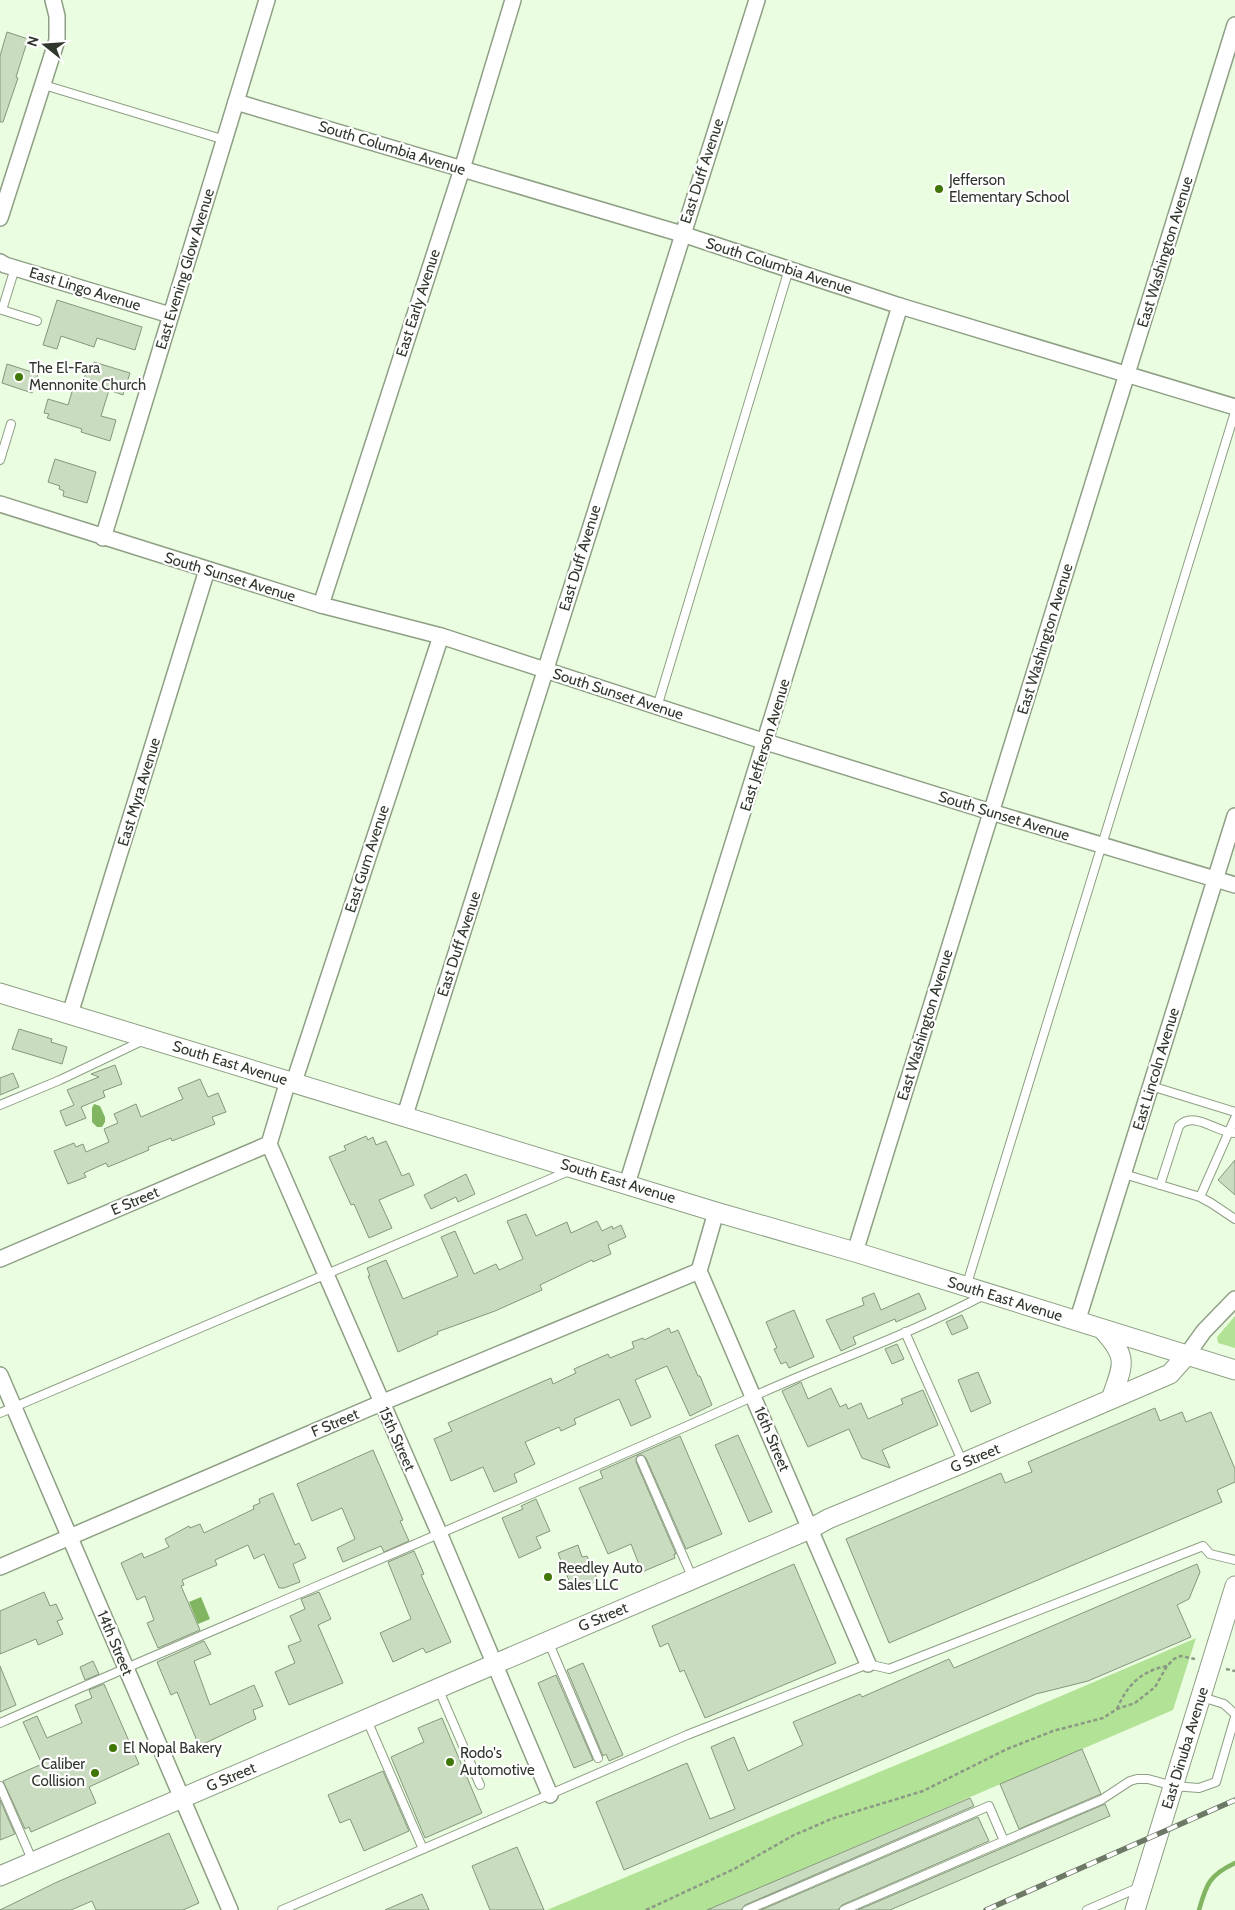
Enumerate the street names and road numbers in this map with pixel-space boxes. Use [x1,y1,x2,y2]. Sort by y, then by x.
street label: East Duff Avenue [676,116,728,226]
street label: South Columbia Avenue [316,117,468,179]
street label: East Washington Avenue [1133,174,1197,330]
street label: East Evening Glow Avenue [152,186,218,352]
street label: South Columbia Avenue [704,234,855,298]
street label: East Early Avenue [392,246,444,359]
street label: East Lingo Avenue [27,263,143,315]
street label: East Duff Avenue [555,503,605,613]
street label: South Sunset Avenue [162,548,298,606]
street label: East Washington Avenue [1013,561,1077,717]
street label: South Sunset Avenue [550,664,686,724]
street label: East Jefferson Avenue [736,676,794,813]
street label: East Myra Avenue [114,735,164,848]
street label: South Sunset Avenue [936,787,1072,845]
street label: East Gum Avenue [341,803,393,915]
street label: East Duff Avenue [433,889,485,999]
street label: East Washington Avenue [893,947,957,1103]
street label: East Lincoln Avenue [1129,1005,1183,1132]
street label: South East Avenue [170,1037,290,1089]
street label: South East Avenue [558,1155,678,1207]
street label: E Street [108,1183,162,1219]
street label: South East Avenue [945,1273,1065,1325]
street label: 15th Street [375,1404,419,1474]
street label: 16th Street [750,1404,794,1474]
street label: F Street [309,1405,361,1441]
street label: G Street [948,1440,1002,1476]
street label: G Street [576,1599,630,1635]
street label: 14th Street [93,1608,137,1678]
street label: East Dinuba Avenue [1158,1684,1212,1811]
street label: G Street [204,1759,258,1795]

